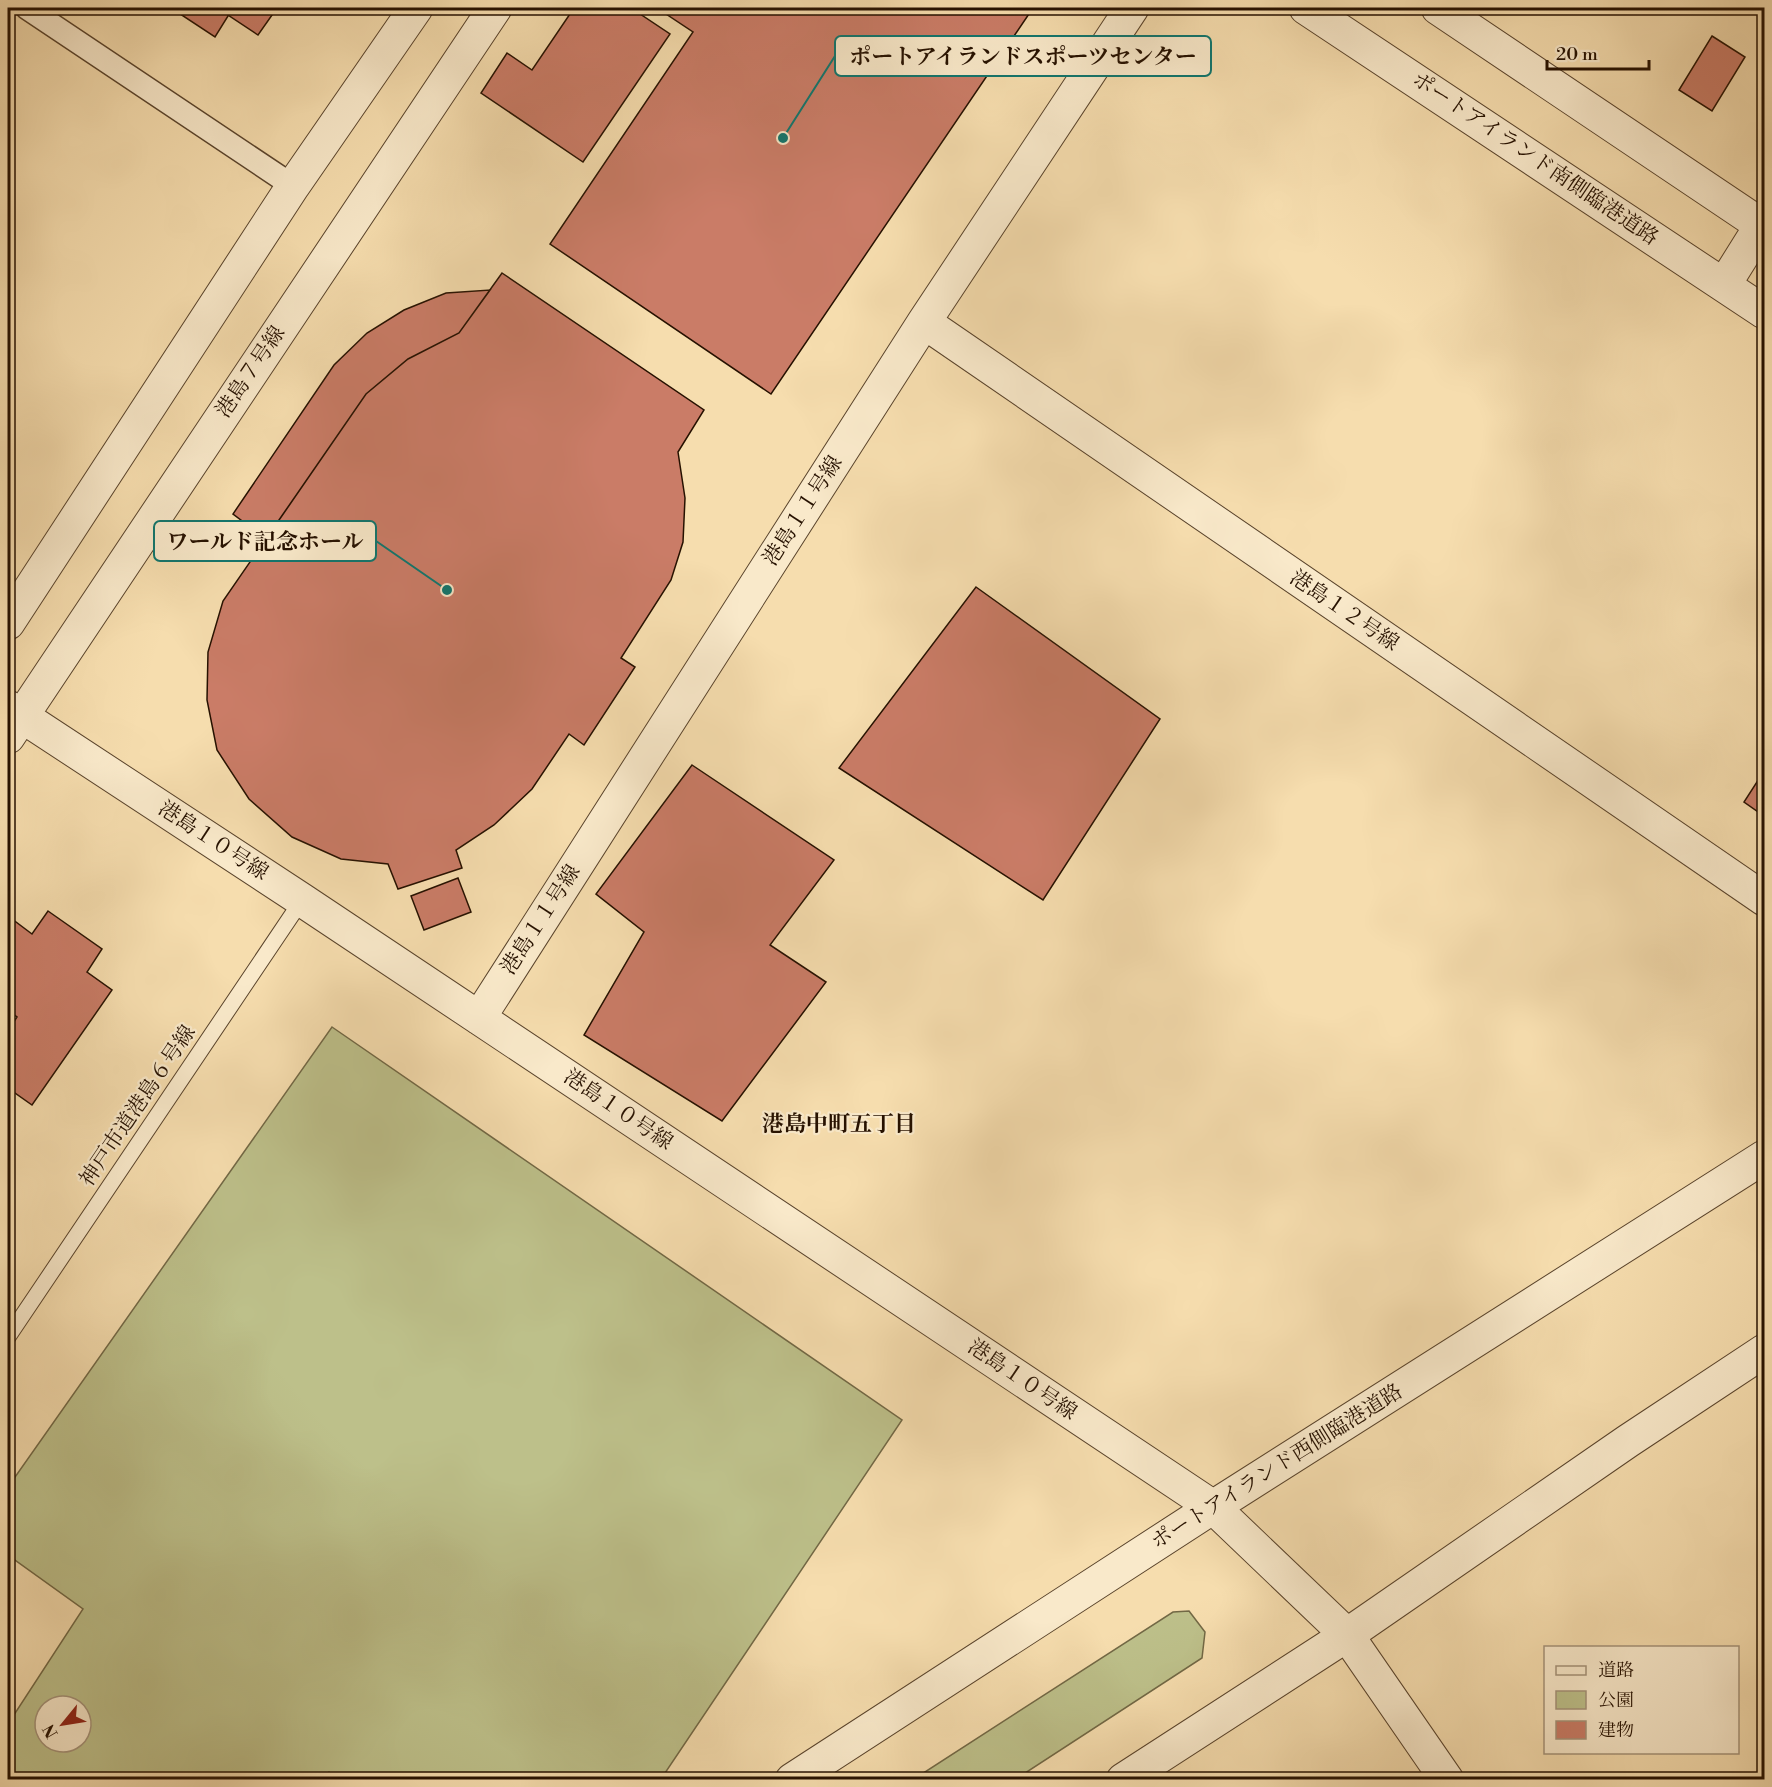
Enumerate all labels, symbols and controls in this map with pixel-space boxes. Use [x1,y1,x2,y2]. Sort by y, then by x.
scale bar [1547,33,1649,71]
callout: ポートアイランドスポーツセンター [835,36,1211,76]
text: 20 m [1556,43,1598,66]
text: ポートアイランドスポーツセンター [849,44,1197,71]
street label: ポートアイランド南側臨港道路 [1407,67,1663,251]
street label: 港島７号線 [211,321,291,423]
street label: 港島１１号線 [758,451,848,571]
callout: ワールド記念ホール [154,521,376,561]
text: ワールド記念ホール [166,529,364,556]
street label: 港島１２号線 [1285,565,1403,657]
street label: 港島１０号線 [153,796,273,886]
street label: 港島１１号線 [496,860,586,980]
street label: 神戸市道港島６号線 [74,1020,202,1192]
street label: 港島１０号線 [559,1064,677,1156]
district label: 港島中町五丁目 [762,1111,916,1138]
street label: 港島１０号線 [963,1334,1081,1426]
street label: ポートアイランド西側臨港道路 [1147,1379,1407,1555]
legend [1544,1646,1739,1754]
text: 道路 [1598,1659,1634,1682]
text: 公園 [1598,1689,1634,1712]
north arrow [33,1694,93,1754]
text: 建物 [1598,1719,1634,1742]
text: N [39,1720,63,1741]

